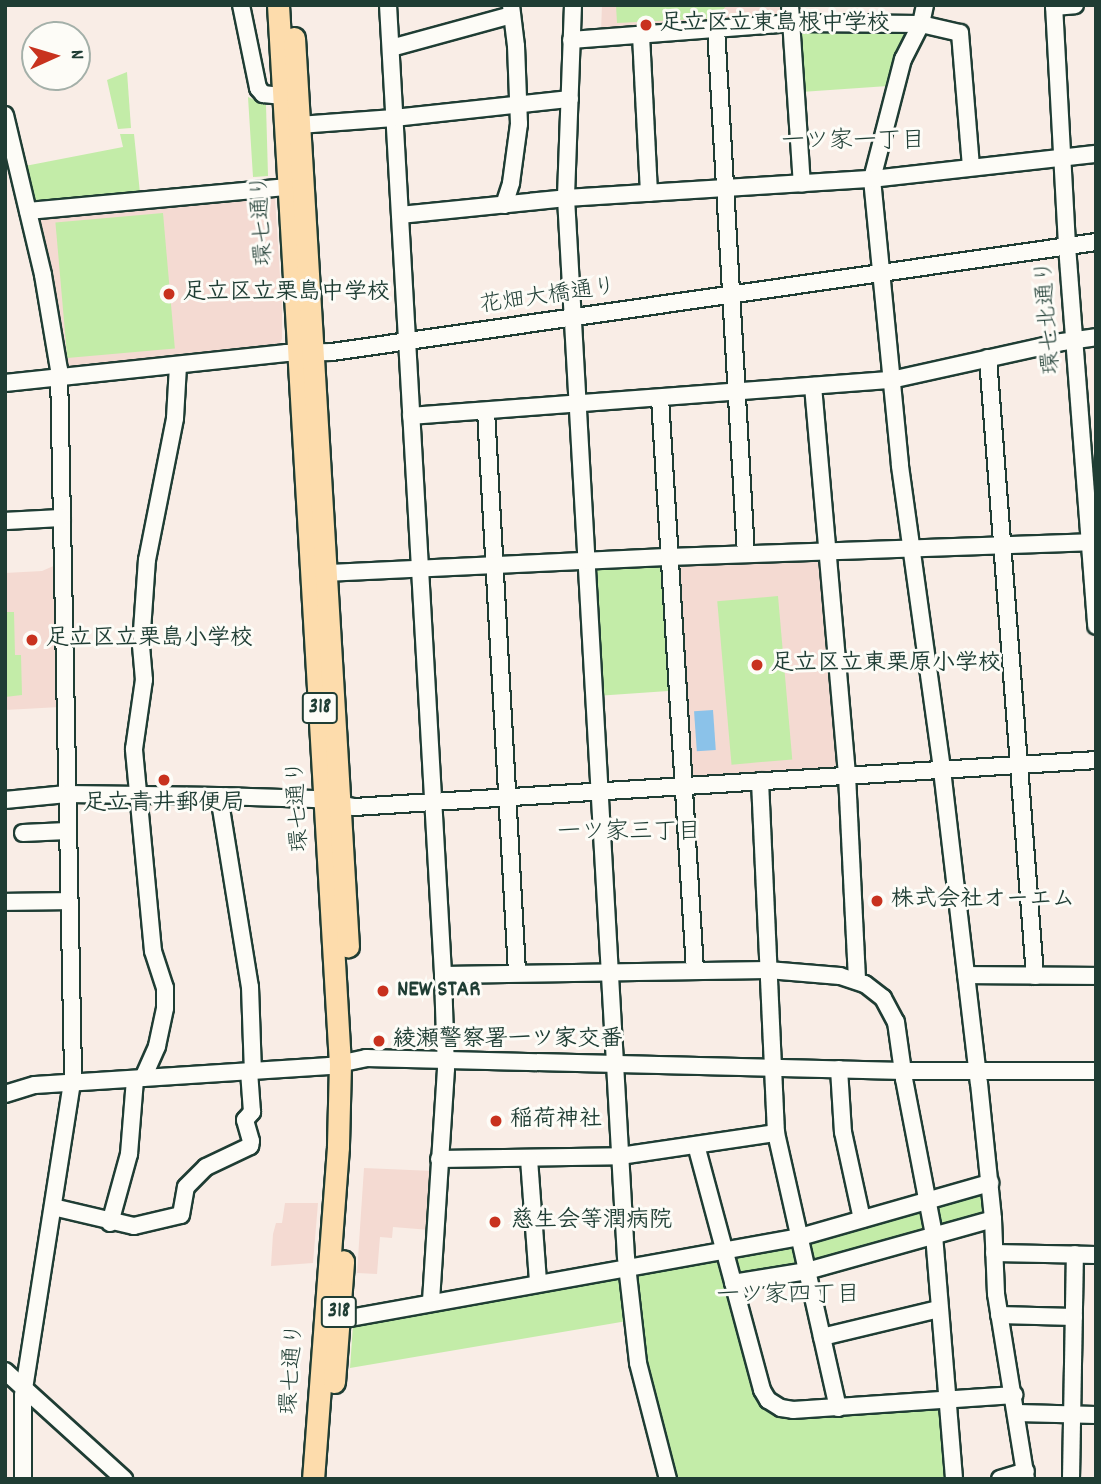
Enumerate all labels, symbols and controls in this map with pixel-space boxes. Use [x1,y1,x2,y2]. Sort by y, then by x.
place label: 足立区立東島根中学校 [660,11,890,39]
marker: 足立区立東島根中学校 [638,17,654,33]
north arrow [21,21,91,91]
text: N [62,49,89,60]
district label: 一ツ家一丁目 [781,129,925,157]
street label: 環七通り [248,173,280,267]
street label: 環七北通り [1032,259,1068,375]
street label: 花畑大橋通り [478,275,618,321]
place label: 足立区立栗島中学校 [183,280,390,308]
marker: 足立区立栗島中学校 [161,286,177,302]
place label: 足立区立栗島小学校 [46,626,253,654]
marker: 足立区立栗島小学校 [24,632,40,648]
place label: 足立区立東栗原小学校 [771,651,1001,679]
marker: 足立区立東栗原小学校 [749,657,765,673]
road number: 318 [301,690,339,726]
street label: 環七通り [284,759,316,853]
marker: 足立青井郵便局 [156,772,172,788]
place label: 足立青井郵便局 [84,791,244,819]
district label: 一ツ家三丁目 [557,820,701,848]
place label: 株式会社オーエム [891,887,1075,915]
marker: 株式会社オーエム [869,893,885,909]
place label: NEW STAR [397,977,480,1005]
marker: NEW STAR [375,983,391,999]
place label: 綾瀬警察署一ツ家交番 [393,1027,623,1055]
marker: 綾瀬警察署一ツ家交番 [371,1033,387,1049]
place label: 稲荷神社 [510,1107,602,1135]
marker: 稲荷神社 [488,1113,504,1129]
place label: 慈生会等潤病院 [511,1208,672,1236]
marker: 慈生会等潤病院 [485,1212,505,1232]
district label: 一ツ家四丁目 [716,1283,860,1311]
road number: 318 [320,1294,358,1330]
street label: 環七通り [277,1322,311,1416]

